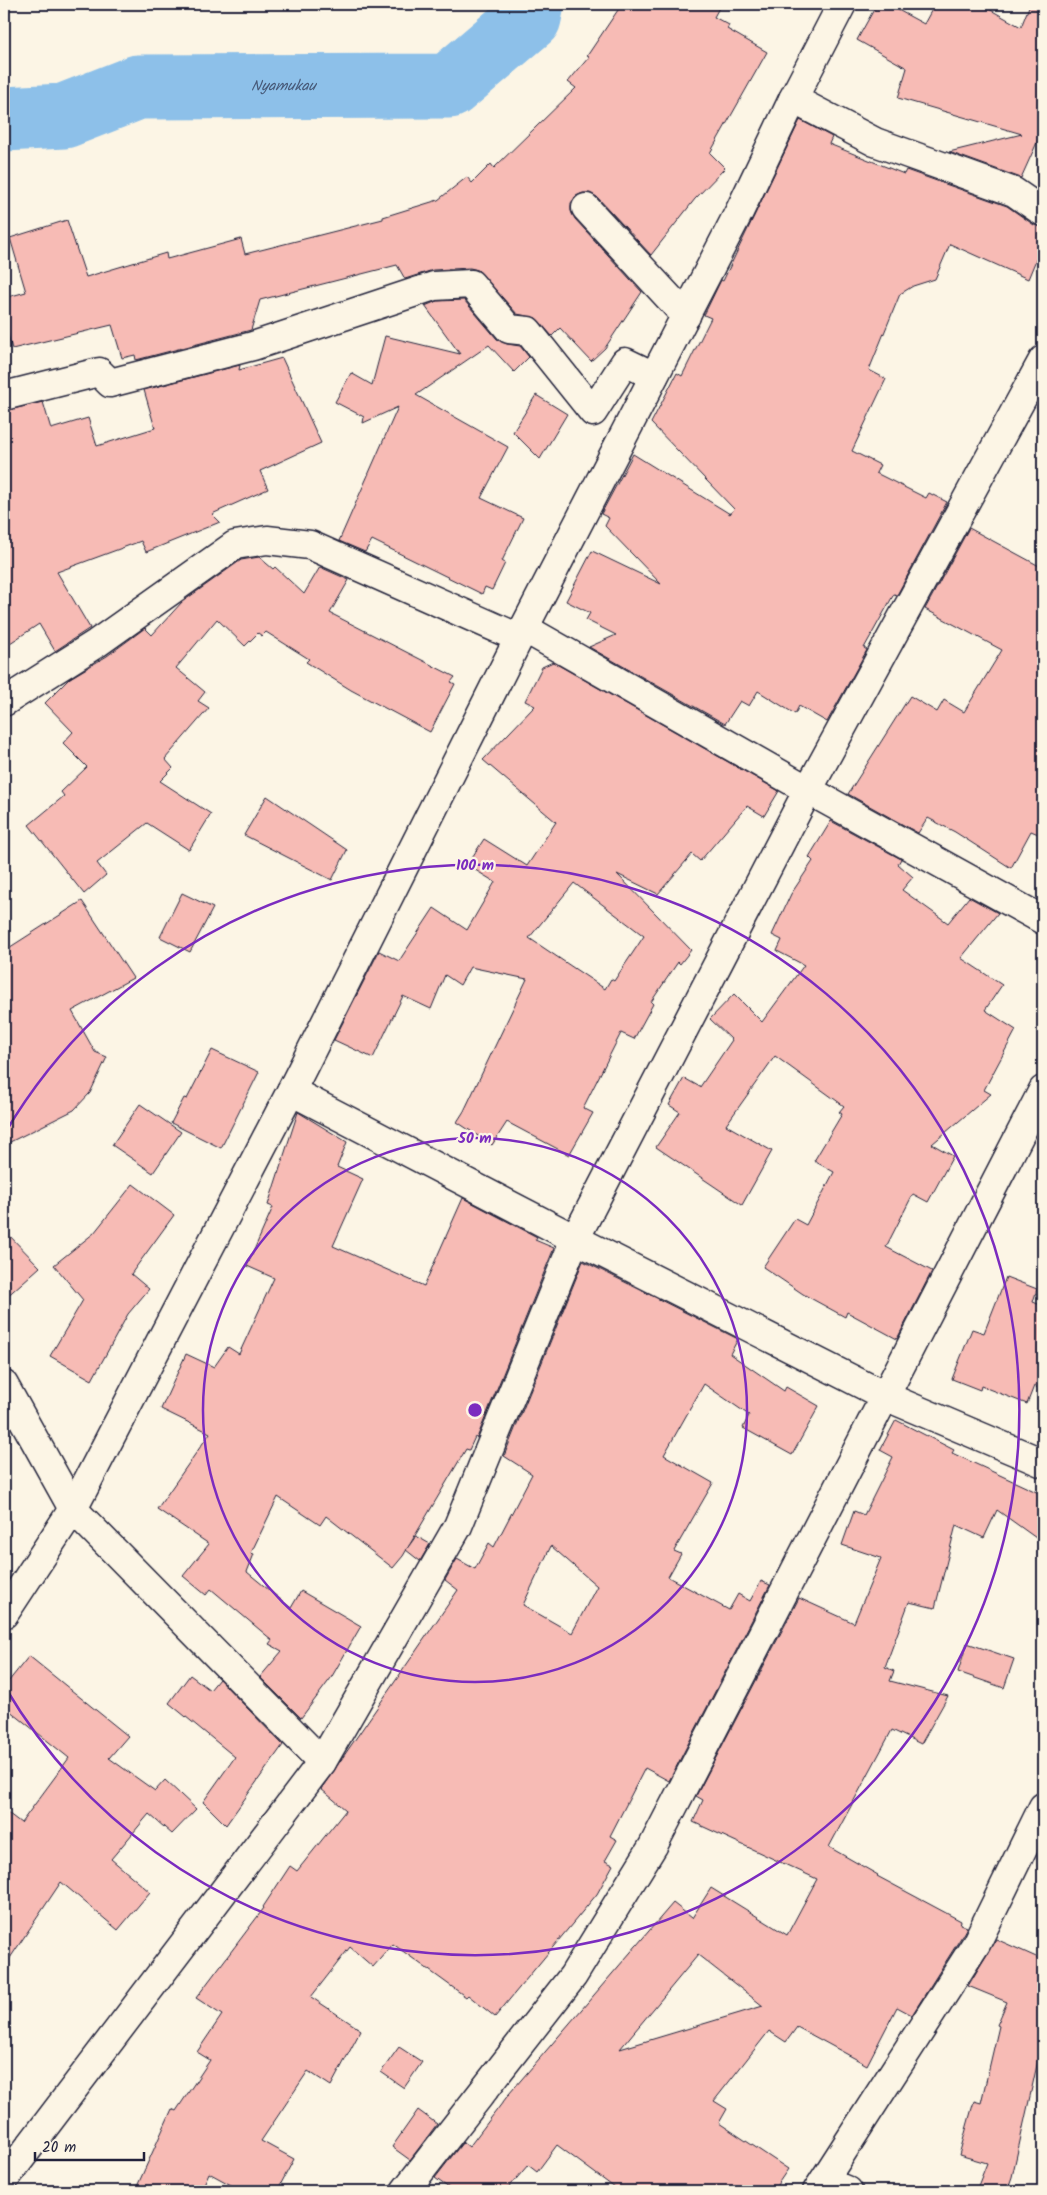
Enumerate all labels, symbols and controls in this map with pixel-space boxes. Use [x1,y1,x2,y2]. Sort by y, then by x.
water label: Nyamukau [251,74,318,99]
text: 100 m [456,854,494,878]
text: 50 m [457,1127,492,1151]
centre of rings [466,1401,484,1419]
scale bar [35,2130,144,2162]
text: 20 m [42,2136,76,2160]

